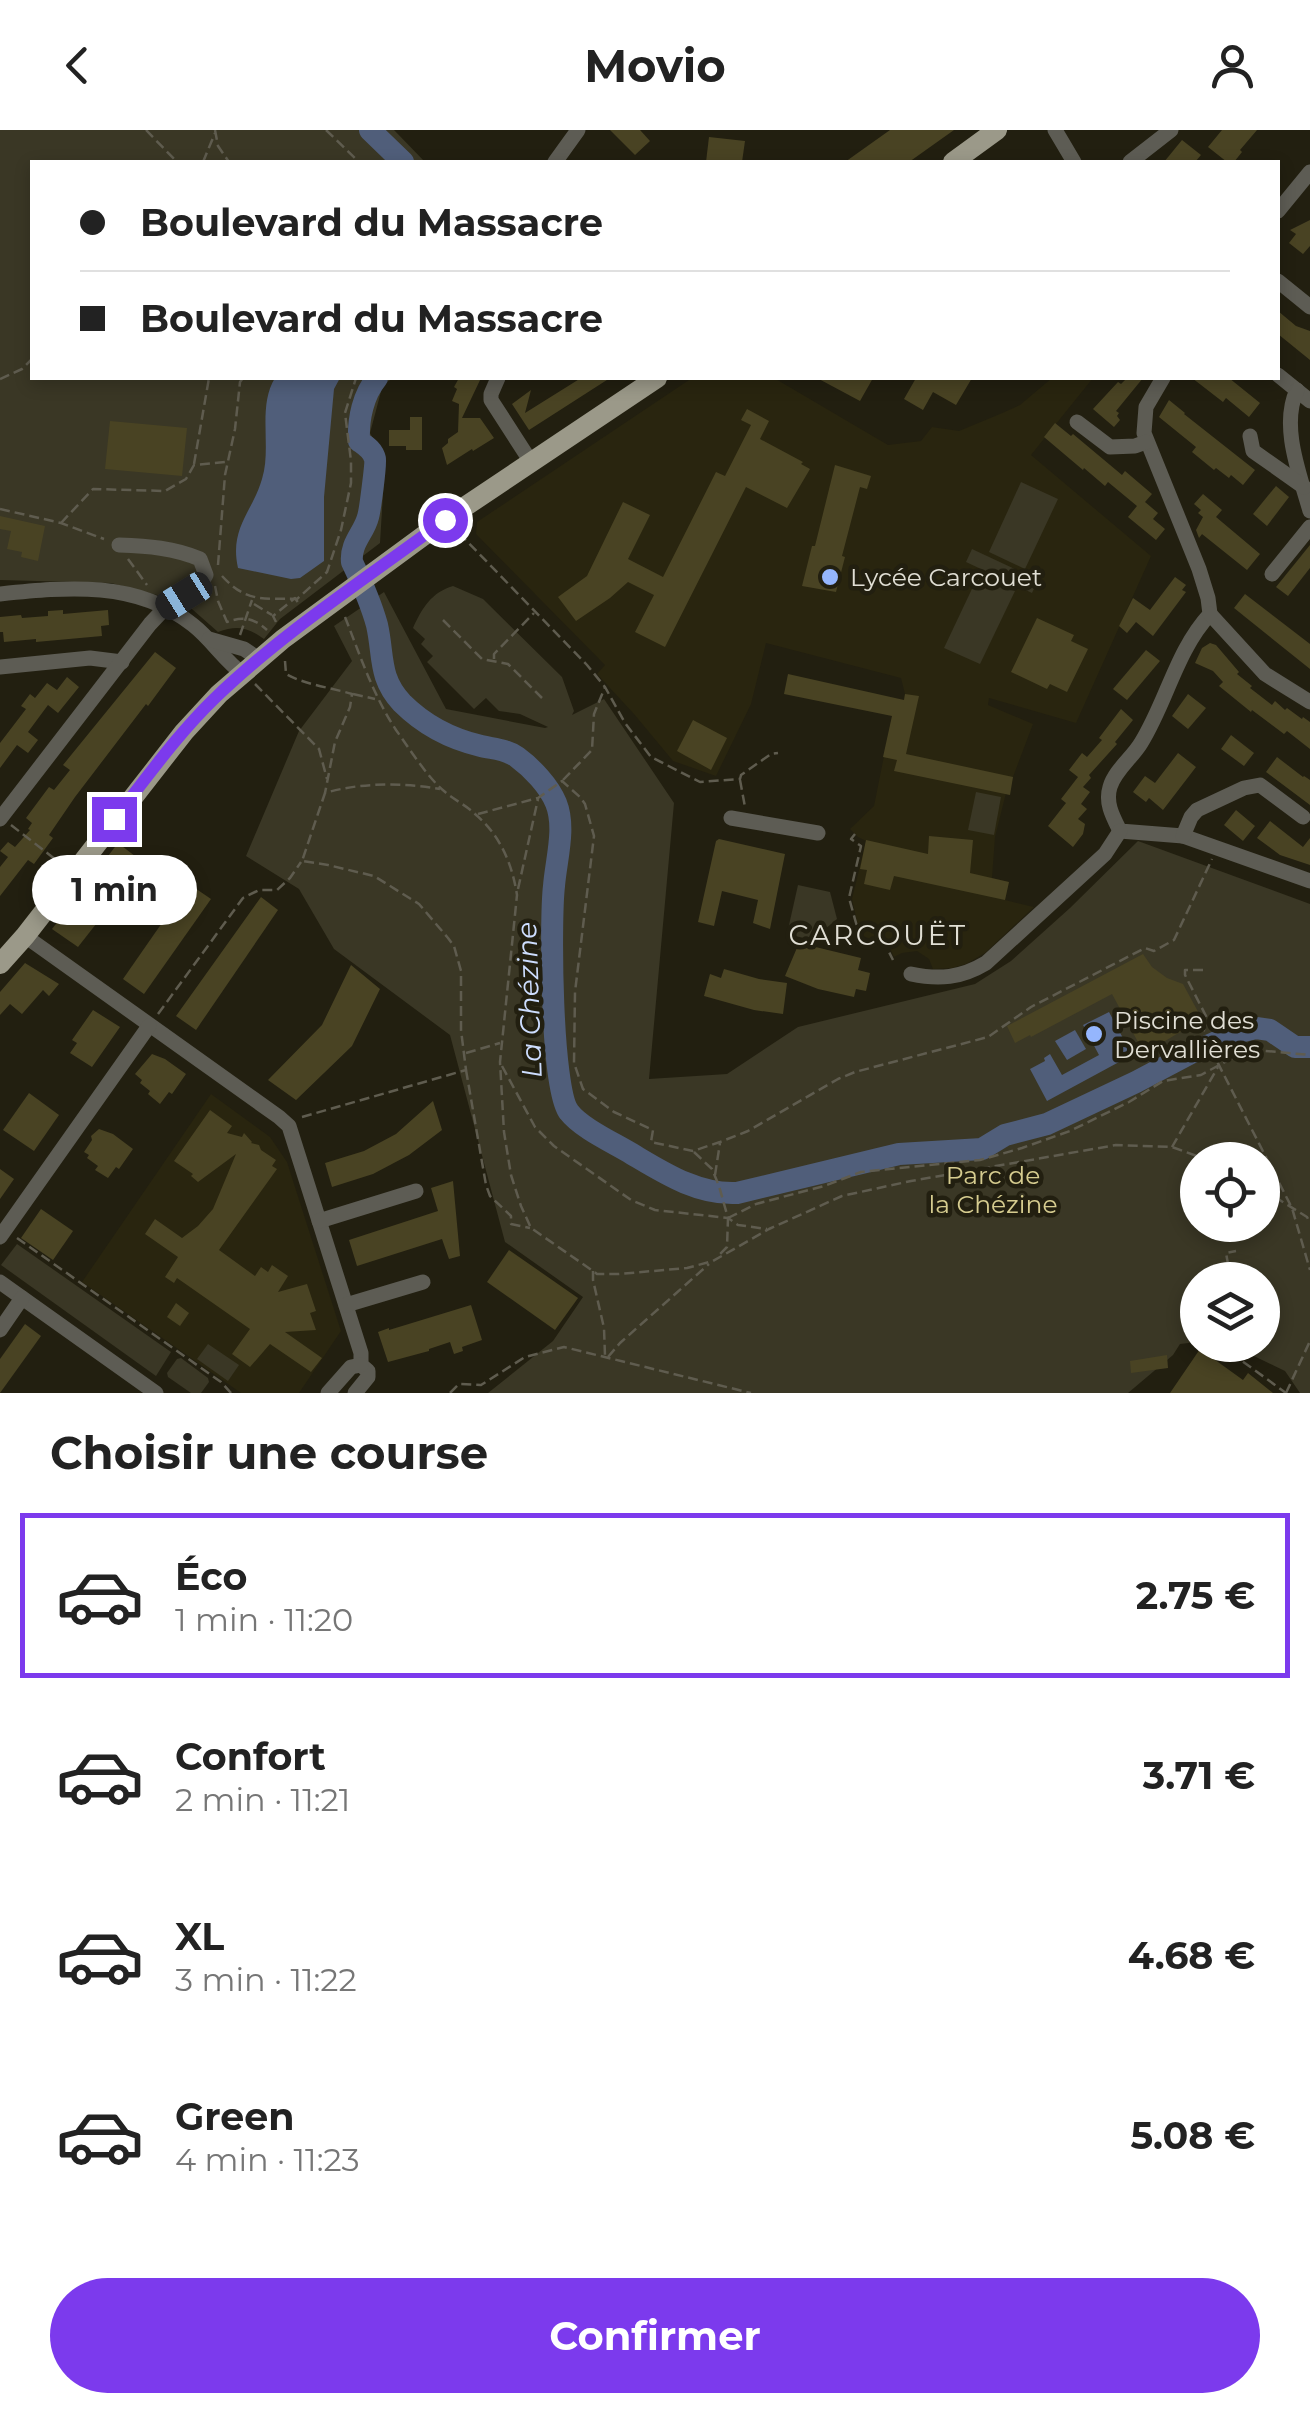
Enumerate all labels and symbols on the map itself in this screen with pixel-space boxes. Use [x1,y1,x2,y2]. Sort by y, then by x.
route start [423,498,468,543]
place label: Lycée Carcouet [850,562,1042,592]
marker: Lycée Carcouet [819,566,841,588]
car [151,567,217,625]
route end [92,797,137,842]
callout: 1 min [32,854,196,924]
district label: CARCOUËT [788,918,968,952]
water label: La Chézine [509,921,549,1079]
place label: Piscine des Dervallières [1114,1005,1260,1064]
marker: Piscine des Dervallières [1083,1023,1105,1045]
park label: Parc de la Chézine [928,1160,1058,1219]

